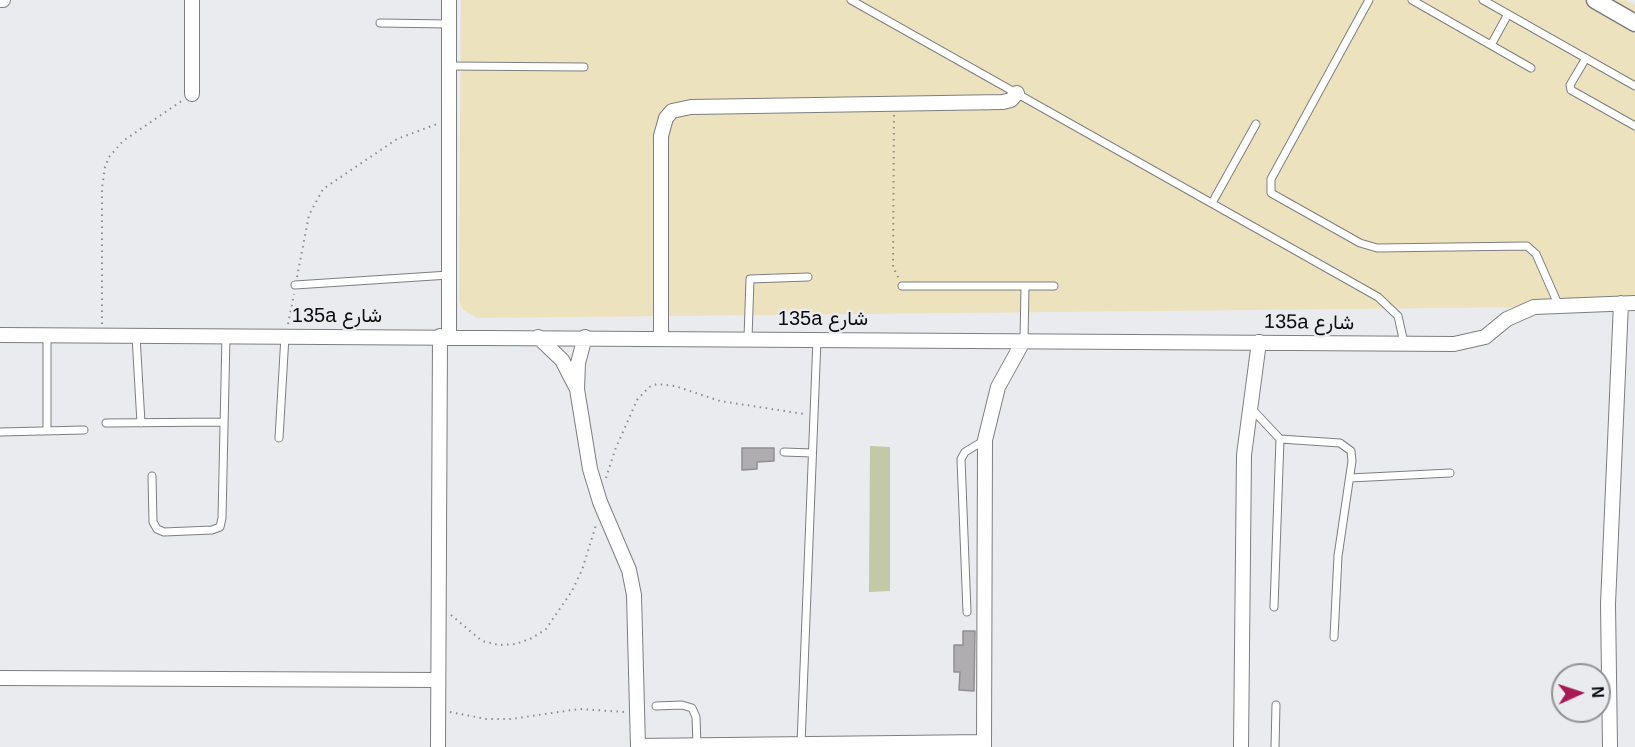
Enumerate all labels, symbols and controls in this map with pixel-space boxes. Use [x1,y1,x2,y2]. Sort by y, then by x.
street label: 135a شارع [292,304,382,328]
street label: 135a شارع [778,307,868,331]
street label: 135a شارع [1264,310,1354,336]
north arrow [1551,663,1611,723]
text: N [1589,686,1606,698]

